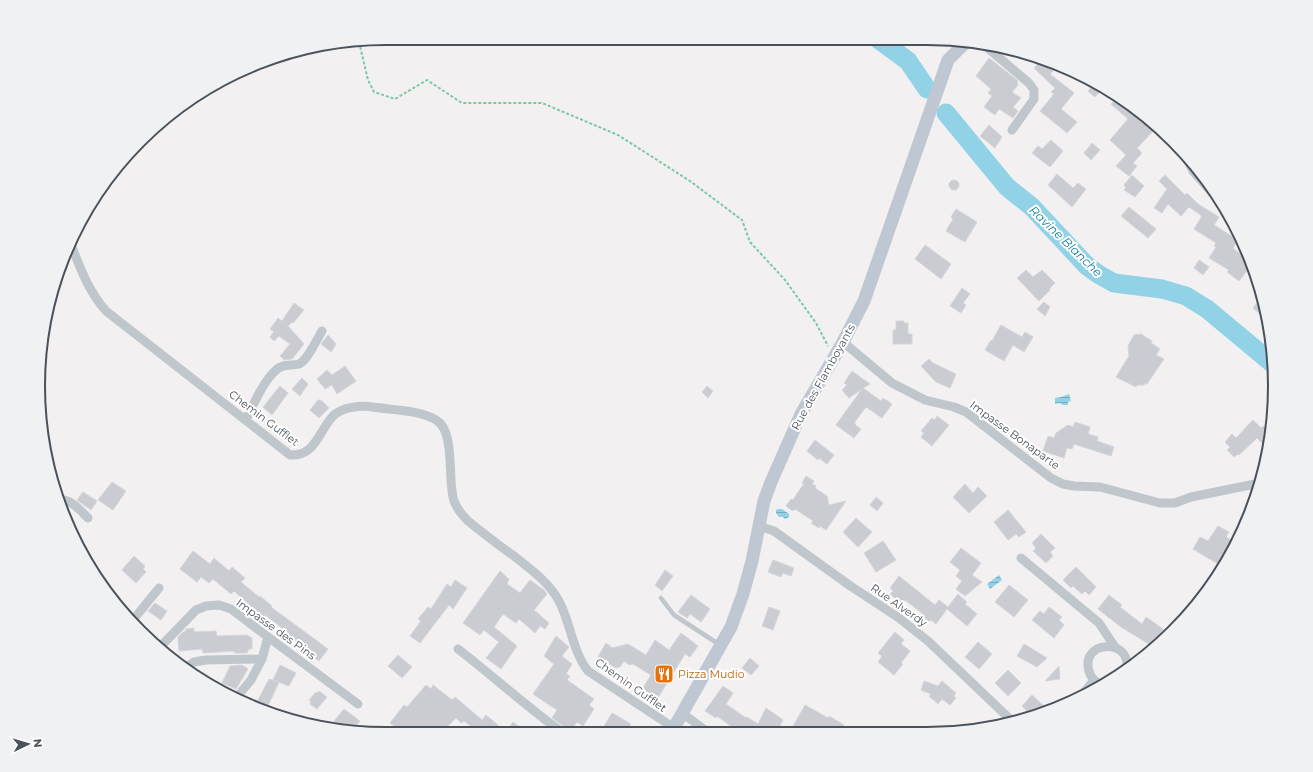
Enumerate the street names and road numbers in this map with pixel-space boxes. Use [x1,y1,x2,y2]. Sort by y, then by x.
street label: Rue des Flamboyants [788,321,858,432]
street label: Chemin Gufflet [226,387,302,449]
street label: Impasse Bonaparte [967,398,1063,473]
street label: Rue Alverdy [868,580,930,630]
street label: Impasse des Pins [233,595,319,663]
street label: Chemin Gufflet [592,655,670,715]

